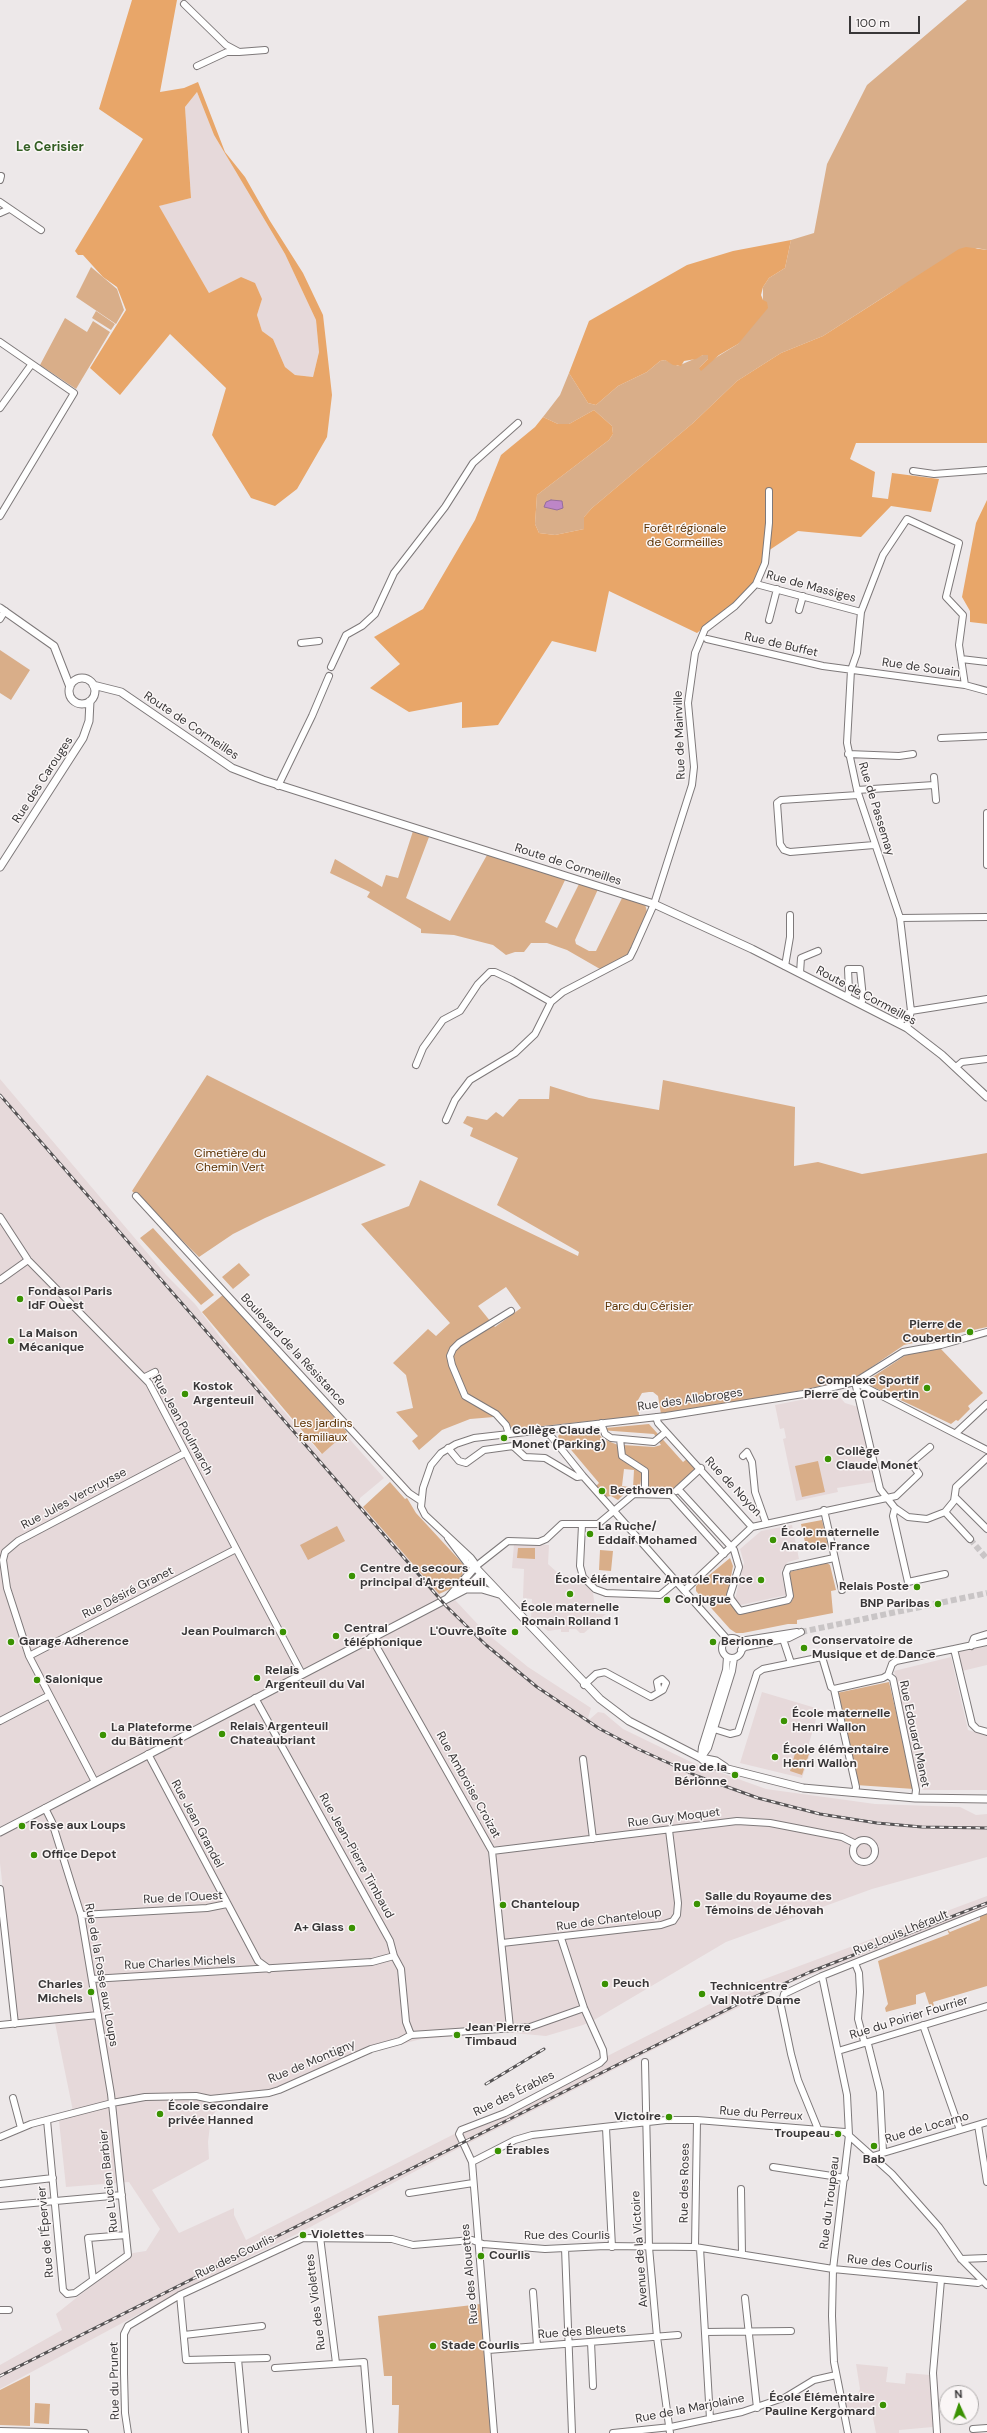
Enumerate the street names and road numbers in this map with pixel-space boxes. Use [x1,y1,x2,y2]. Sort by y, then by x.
street label: Rue de Massiges [765,568,857,606]
street label: Rue de Buffet [743,630,819,660]
street label: Rue de Souain [881,655,961,681]
street label: Route de Cormeilles [141,689,241,763]
street label: Rue de Mainville [671,690,689,780]
street label: Rue des Carouges [10,734,76,826]
street label: Rue de Passemay [855,760,897,858]
street label: Route de Cormeilles [513,841,623,889]
street label: Route de Cormeilles [813,963,919,1029]
street label: Boulevard de la Résistance [237,1291,349,1409]
street label: Rue Jean Poulmarch [149,1373,215,1477]
street label: Rue des Allobroges [637,1386,743,1414]
street label: Rue de Noyon [702,1454,764,1520]
street label: Rue Jules Vercruysse [19,1465,129,1533]
street label: Rue Désiré Granet [80,1564,176,1622]
street label: Rue Edouard Manet [896,1679,932,1789]
street label: Rue Ambroise Croizat [433,1729,503,1841]
street label: Rue Jean Grandel [168,1778,226,1870]
street label: Rue Jean-Pierre Timbaud [316,1791,396,1921]
street label: Rue Guy Moquet [627,1805,721,1831]
street label: Rue de l'Ouest [143,1889,223,1907]
street label: Rue de la Fosse aux Loups [81,1902,121,2048]
street label: Rue de Chanteloup [556,1905,662,1935]
street label: Rue Louis Lhérault [851,1907,951,1959]
street label: Rue Charles Michels [124,1953,236,1973]
street label: Rue du Poirier Fourrier [848,1993,970,2043]
street label: Rue de Montigny [266,2037,358,2087]
street label: Rue des Érables [471,2068,557,2120]
street label: Rue du Perreux [719,2104,803,2124]
street label: Rue de Locarno [883,2109,971,2147]
street label: Rue Lucien Barbier [96,2129,122,2233]
street label: Rue des Roses [677,2143,693,2223]
street label: Rue du Troupeau [817,2156,843,2250]
street label: Rue de l'Épervier [35,2185,57,2279]
street label: Avenue de la Victoire [629,2190,651,2308]
street label: Rue des Alouettes [458,2223,482,2325]
street label: Rue des Courlis [524,2229,610,2243]
street label: Rue des Courlis [193,2232,277,2282]
street label: Rue des Courlis [846,2252,934,2276]
street label: Rue des Violettes [303,2253,329,2351]
street label: Rue des Bleuets [537,2322,627,2342]
street label: Rue du Prunet [107,2342,123,2420]
street label: Rue de la Marjolaine [634,2391,746,2427]

